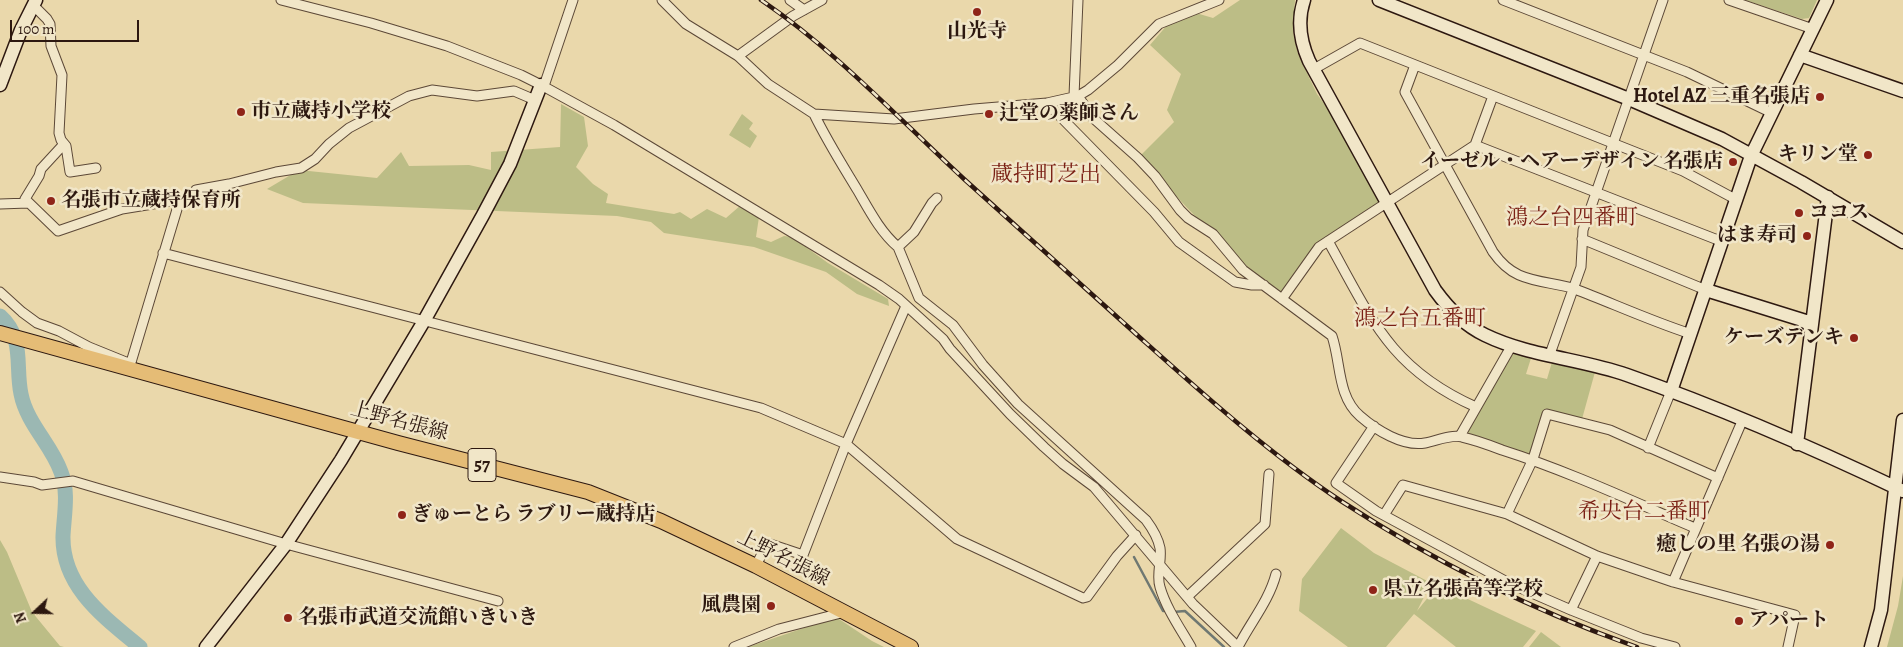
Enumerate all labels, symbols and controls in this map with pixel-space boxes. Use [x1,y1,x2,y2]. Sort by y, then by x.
marker: 山光寺 [971,6,983,18]
scale bar [12,10,141,42]
text: 100 m [18,19,55,39]
place label: 山光寺 [947,20,1007,44]
place label: Hotel AZ 三重名張店 [1633,85,1810,109]
marker: Hotel AZ 三重名張店 [1814,91,1826,103]
place label: 市立蔵持小学校 [251,100,391,124]
place label: 辻堂の薬師さん [999,102,1139,126]
marker: 市立蔵持小学校 [235,106,247,118]
marker: 辻堂の薬師さん [983,108,995,120]
place label: キリン堂 [1778,143,1858,167]
marker: キリン堂 [1862,149,1874,161]
place label: イーゼル・ヘアーデザイン 名張店 [1420,150,1723,174]
marker: イーゼル・ヘアーデザイン 名張店 [1727,156,1739,168]
district label: 蔵持町芝出 [991,163,1101,189]
place label: 名張市立蔵持保育所 [61,189,241,213]
marker: 名張市立蔵持保育所 [45,195,57,207]
place label: ココス [1809,201,1869,225]
district label: 鴻之台四番町 [1506,206,1638,232]
marker: ココス [1793,207,1805,219]
place label: はま寿司 [1717,224,1797,248]
marker: はま寿司 [1801,230,1813,242]
district label: 鴻之台五番町 [1354,307,1486,333]
place label: ケーズデンキ [1724,326,1844,350]
marker: ケーズデンキ [1848,332,1860,344]
street label: 上野名張線 [348,397,450,447]
road number: 57 [468,448,496,482]
district label: 希央台二番町 [1578,500,1710,526]
place label: ぎゅーとら ラブリー蔵持店 [412,503,655,527]
marker: ぎゅーとら ラブリー蔵持店 [396,509,408,521]
street label: 上野名張線 [733,526,833,592]
place label: 癒しの里 名張の湯 [1657,533,1820,557]
marker: 癒しの里 名張の湯 [1824,539,1836,551]
place label: 県立名張高等学校 [1383,578,1543,602]
marker: 県立名張高等学校 [1367,584,1379,596]
north arrow [10,587,60,637]
place label: 風農園 [701,594,761,618]
marker: 風農園 [765,600,777,612]
place label: 名張市武道交流館いきいき [298,606,538,630]
text: N [10,609,31,626]
place label: アパート [1749,609,1829,633]
marker: 名張市武道交流館いきいき [282,612,294,624]
marker: アパート [1733,615,1745,627]

